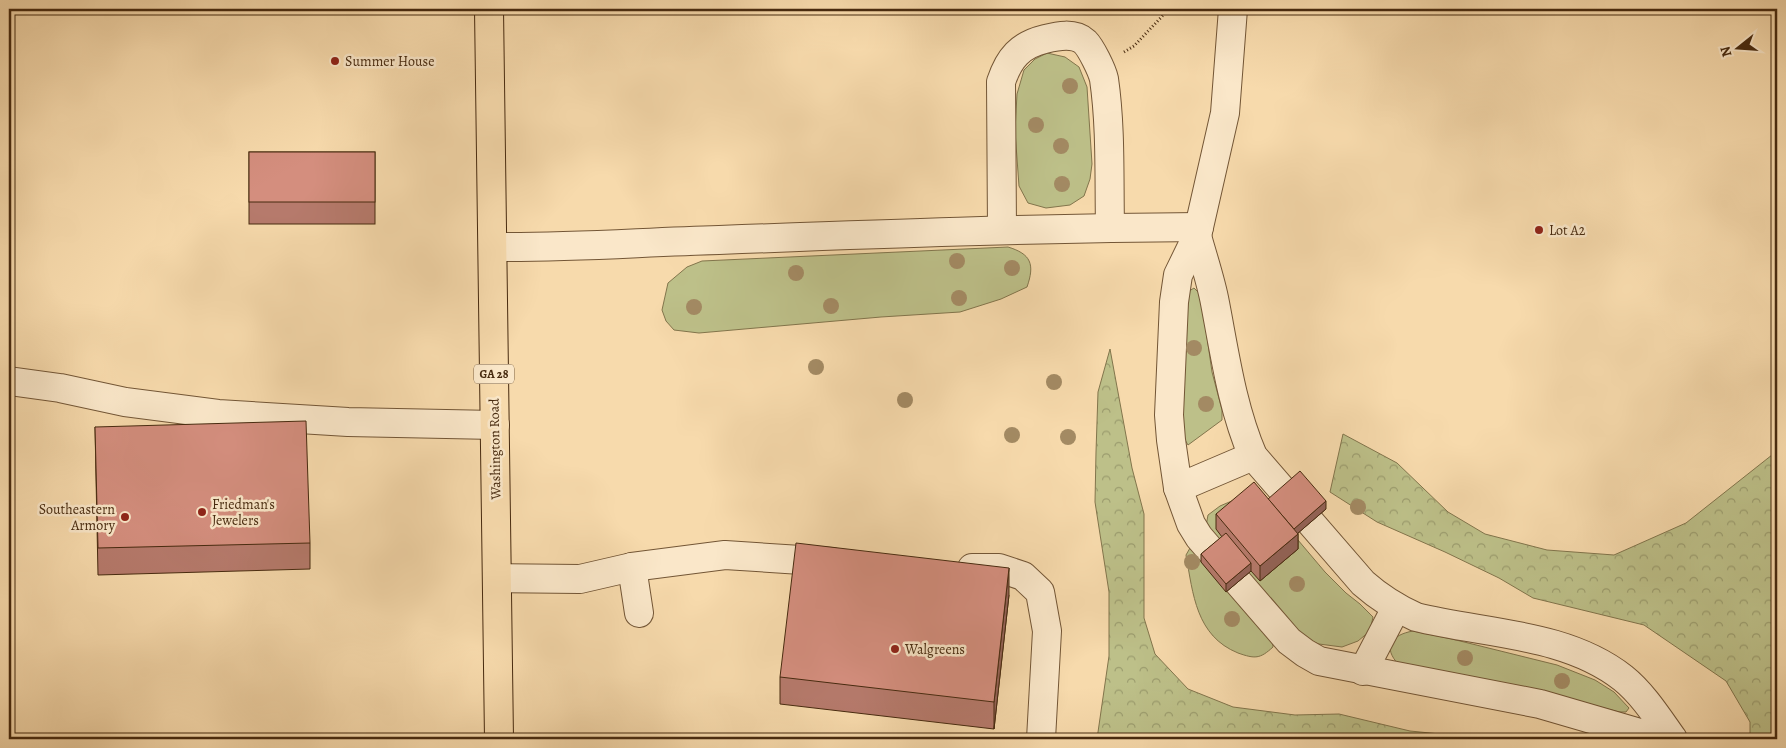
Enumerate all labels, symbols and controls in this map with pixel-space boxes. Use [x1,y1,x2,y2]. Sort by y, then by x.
north arrow [1714,22,1764,72]
text: N [1715,44,1737,59]
place label: Summer House [345,52,434,71]
marker: Summer House [329,55,341,67]
place label: Lot A2 [1549,221,1586,240]
marker: Lot A2 [1533,224,1545,236]
road number: GA 28 [474,364,514,384]
street label: Washington Road [485,398,505,501]
place label: Friedman's Jewelers [212,495,275,530]
place label: Southeastern Armory [39,500,116,535]
marker: Friedman's Jewelers [196,506,208,518]
marker: Southeastern Armory [119,511,131,523]
place label: Walgreens [904,640,965,659]
marker: Walgreens [889,643,901,655]

